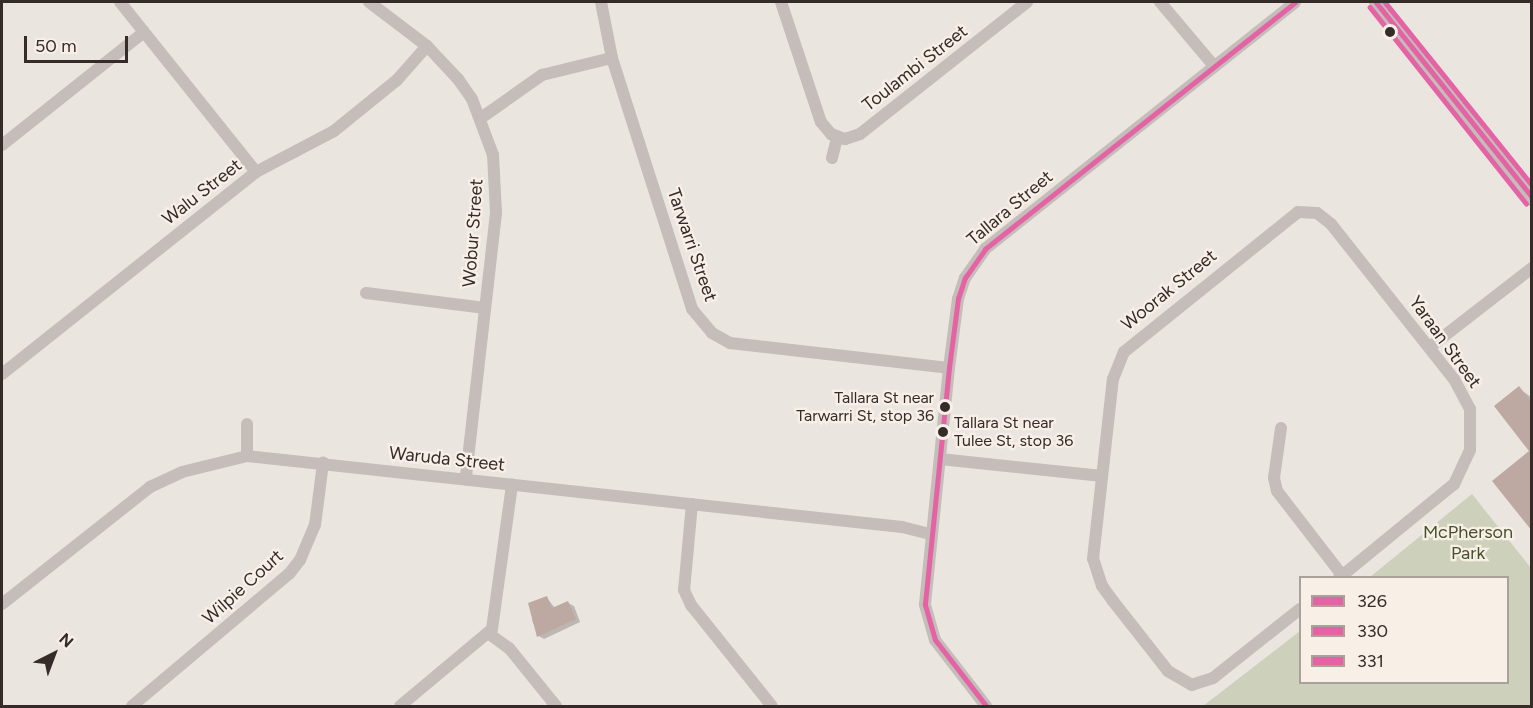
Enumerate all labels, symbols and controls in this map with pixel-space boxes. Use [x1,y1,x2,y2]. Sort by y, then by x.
street label: Toulambi Street [858,20,972,116]
scale bar [27,24,130,62]
unlabelled marker [1384,26,1396,38]
text: 50 m [35,35,77,57]
street label: Walu Street [158,154,246,230]
street label: Tallara Street [963,166,1057,250]
street label: Wobur Street [458,178,488,288]
street label: Tarwarri Street [663,186,721,304]
street label: Woorak Street [1117,245,1221,335]
street label: Yaraan Street [1404,292,1486,392]
place label: Tallara St near Tarwarri St, stop 36 [796,388,934,426]
marker: Tallara St near Tarwarri St, stop 36 [939,401,951,413]
place label: Tallara St near Tulee St, stop 36 [954,413,1073,451]
marker: Tallara St near Tulee St, stop 36 [937,426,949,438]
street label: Waruda Street [388,442,506,476]
park label: McPherson Park [1423,522,1513,564]
street label: Wilpie Court [198,545,288,629]
legend [1299,576,1509,684]
text: 326 [1357,590,1387,612]
text: 330 [1357,620,1388,642]
north arrow [24,624,84,684]
text: N [55,629,77,651]
text: 331 [1357,650,1384,672]

